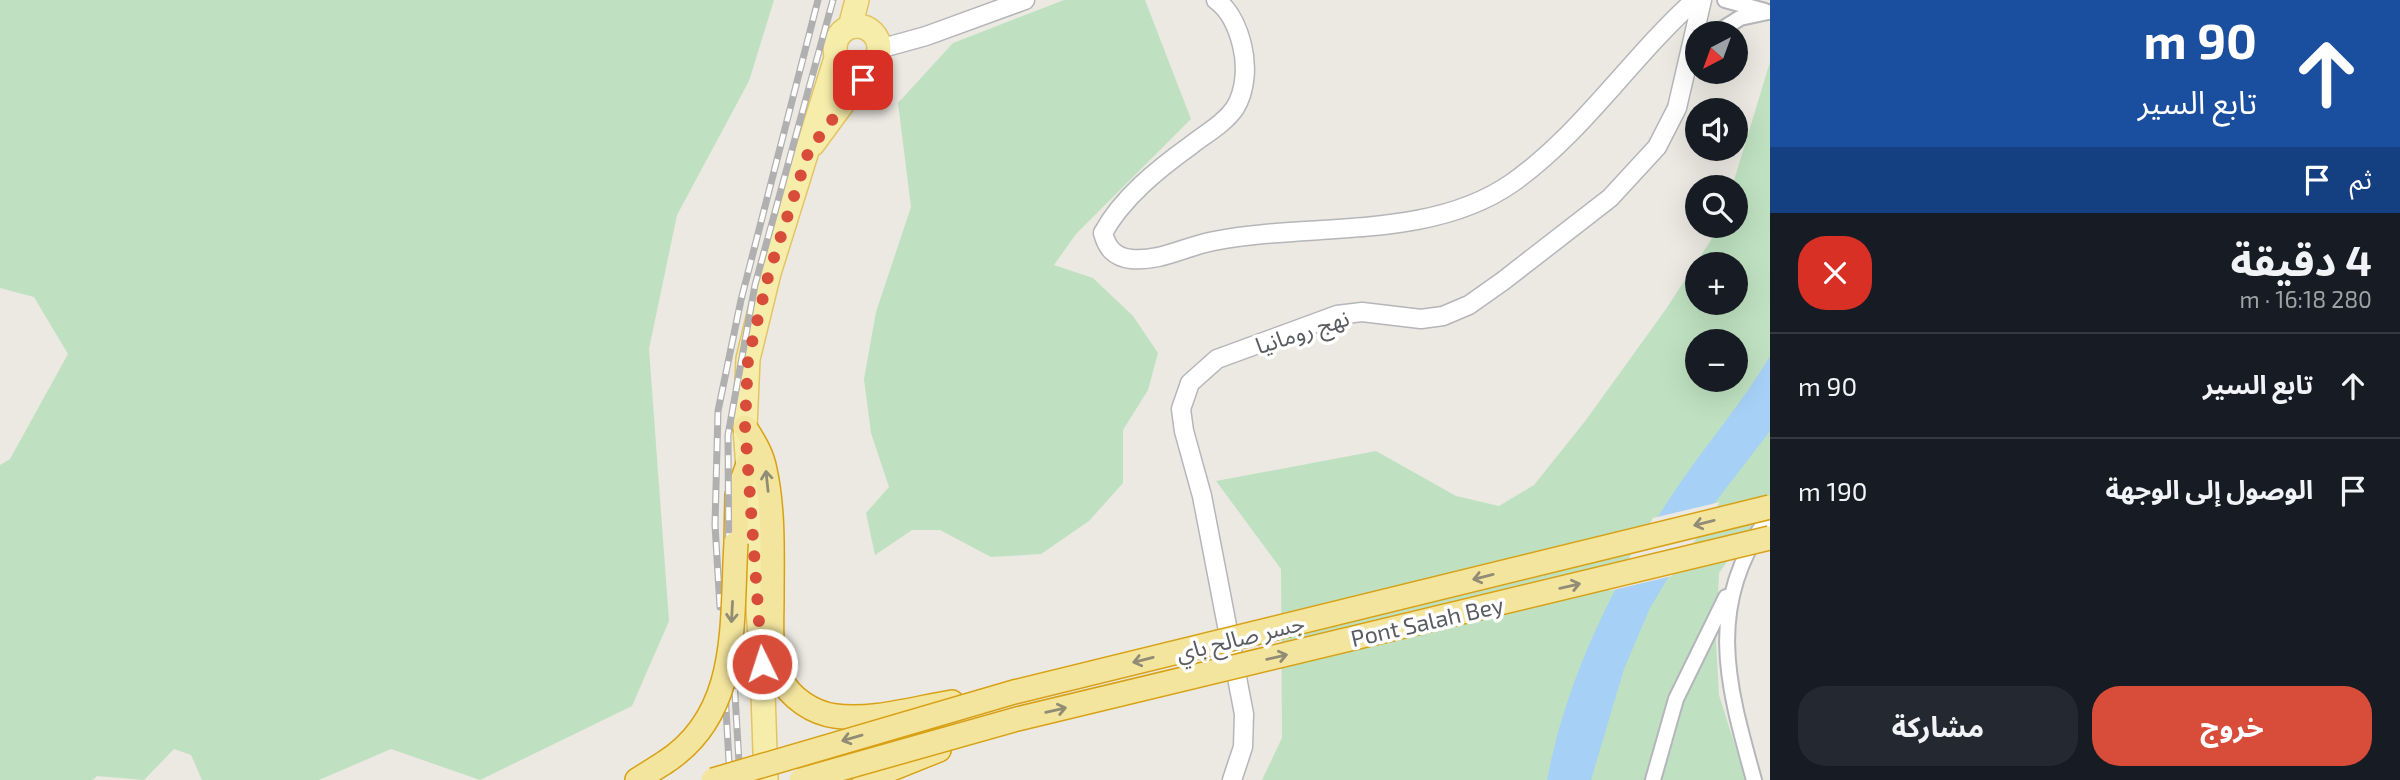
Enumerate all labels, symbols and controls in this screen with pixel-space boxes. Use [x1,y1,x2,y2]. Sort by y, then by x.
text: 90 m [2143,10,2257,69]
north arrow [1685,21,1748,84]
map controls [1685,21,1748,392]
icon: ahead [2281,28,2372,119]
pin [833,50,893,110]
icon: arrive [844,61,882,99]
text: تابع السير [2138,82,2257,120]
button: sound [1685,98,1748,161]
icon: arrive [2298,161,2336,199]
text: ثم [2350,163,2372,194]
button: search [1685,175,1748,238]
text: 4 دقيقة [2230,234,2372,284]
button: close [1798,236,1872,310]
button: + [1685,252,1748,315]
text: 280 m · 16:18 [2239,285,2372,313]
street label: نهج رومانيا [1252,303,1354,363]
button: − [1685,329,1748,392]
icon: ahead [2334,367,2372,405]
text: تابع السير [2203,368,2313,399]
text: 90 m [1798,370,1857,401]
one-way arrow [760,470,773,493]
icon: arrive [2334,472,2372,510]
text: الوصول إلى الوجهة [2105,473,2313,504]
text: 190 m [1798,475,1868,506]
one-way arrow [1693,517,1716,530]
one-way arrow [1472,571,1495,584]
one-way arrow [1558,579,1581,593]
street label: Pont Salah Bey [1348,590,1506,652]
one-way arrow [725,600,738,622]
street label: جسر صالح باي [1173,608,1308,671]
position arrow [725,627,799,701]
one-way arrow [1265,649,1288,663]
one-way arrow [1132,654,1155,667]
button: مشاركة [1798,686,2078,766]
button: خروج [2092,686,2372,766]
one-way arrow [1044,702,1067,716]
one-way arrow [841,733,863,746]

